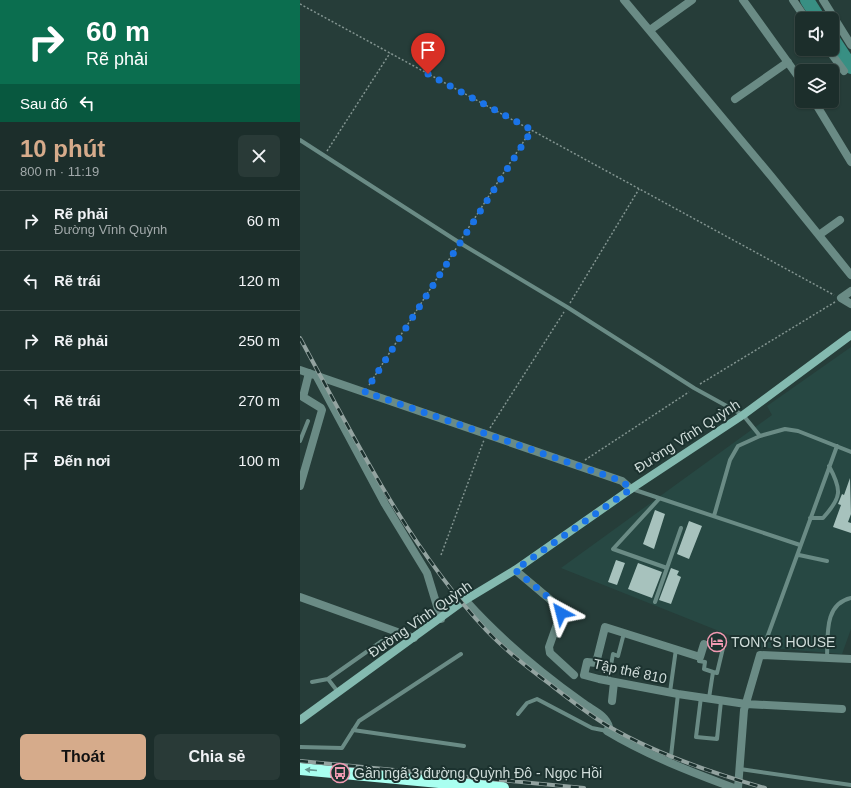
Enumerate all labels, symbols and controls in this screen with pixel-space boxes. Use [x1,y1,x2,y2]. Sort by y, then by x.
map controls [795,12,839,108]
button: sound [795,12,839,56]
icon: right [20,16,72,68]
text: 60 m [86,16,150,47]
pin [411,33,445,74]
icon: arrive [417,39,439,61]
text: Rẽ phải [86,49,148,69]
button: layers [795,64,839,108]
icon: left [76,92,98,114]
text: Sau đó [20,95,68,112]
text: 10 phút [20,135,105,162]
button: close [238,135,280,177]
text: 800 m · 11:19 [20,164,99,179]
text: Rẽ phải [54,205,108,222]
icon: right [20,210,42,232]
text: 60 m [247,212,280,229]
text: Đường Vĩnh Quỳnh [54,222,167,237]
icon: left [20,270,42,292]
text: Rẽ trái [54,272,101,289]
text: 120 m [238,272,280,289]
icon: right [20,330,42,352]
text: Rẽ phải [54,332,108,349]
text: 250 m [238,332,280,349]
icon: left [20,390,42,412]
text: Rẽ trái [54,392,101,409]
text: 270 m [238,392,280,409]
street label: Đường Vĩnh Quỳnh [631,396,743,476]
icon: arrive [20,450,42,472]
text: Đến nơi [54,452,111,469]
text: 100 m [238,452,280,469]
street label: Đường Vĩnh Quỳnh [365,577,475,661]
position arrow [540,592,582,634]
hotel icon: TONY'S HOUSE [706,631,728,653]
place label: TONY'S HOUSE [731,634,835,650]
street label: Tập thể 810 [592,655,668,687]
button: Thoát [20,734,146,780]
button: Chia sẻ [154,734,280,780]
bus stop icon: Gần ngã 3 đường Quỳnh Đô - Ngọc Hồi [329,762,351,784]
place label: Gần ngã 3 đường Quỳnh Đô - Ngọc Hồi [354,765,602,781]
one-way arrow [305,767,317,774]

